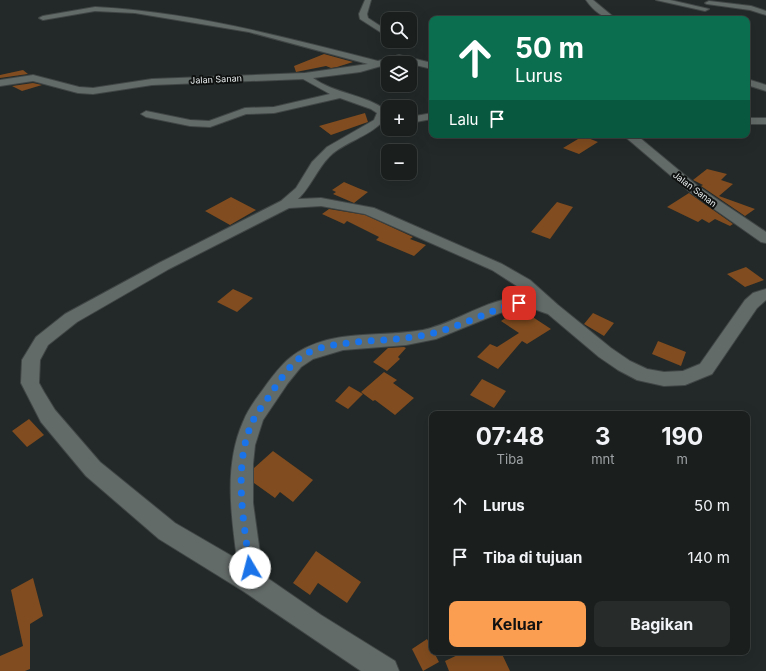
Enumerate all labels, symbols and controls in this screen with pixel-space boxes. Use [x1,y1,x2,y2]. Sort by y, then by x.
map controls [381,12,417,180]
button: search [381,12,417,48]
text: 50 m [515,31,584,65]
icon: ahead [449,32,501,84]
button: layers [381,56,417,92]
text: Lurus [515,65,563,86]
street label: Jalan Sanan [190,72,242,86]
button: + [381,100,417,136]
icon: arrive [486,108,508,130]
text: Lalu [449,110,478,129]
button: − [381,144,417,180]
street label: Jalan Sanan [671,169,719,209]
pin [502,286,536,320]
icon: arrive [508,292,530,314]
text: 07:48 [476,422,544,451]
text: 3 [595,422,611,451]
text: 190 [661,422,703,451]
text: Tiba [497,451,524,467]
text: mnt [591,451,614,467]
text: m [677,451,688,467]
icon: ahead [449,494,471,516]
text: Lurus [483,496,525,515]
text: 50 m [694,496,730,515]
icon: arrive [449,546,471,568]
position arrow [229,547,271,589]
text: Tiba di tujuan [483,548,582,567]
text: 140 m [687,548,730,567]
button: Keluar [449,601,586,647]
button: Bagikan [594,601,730,647]

